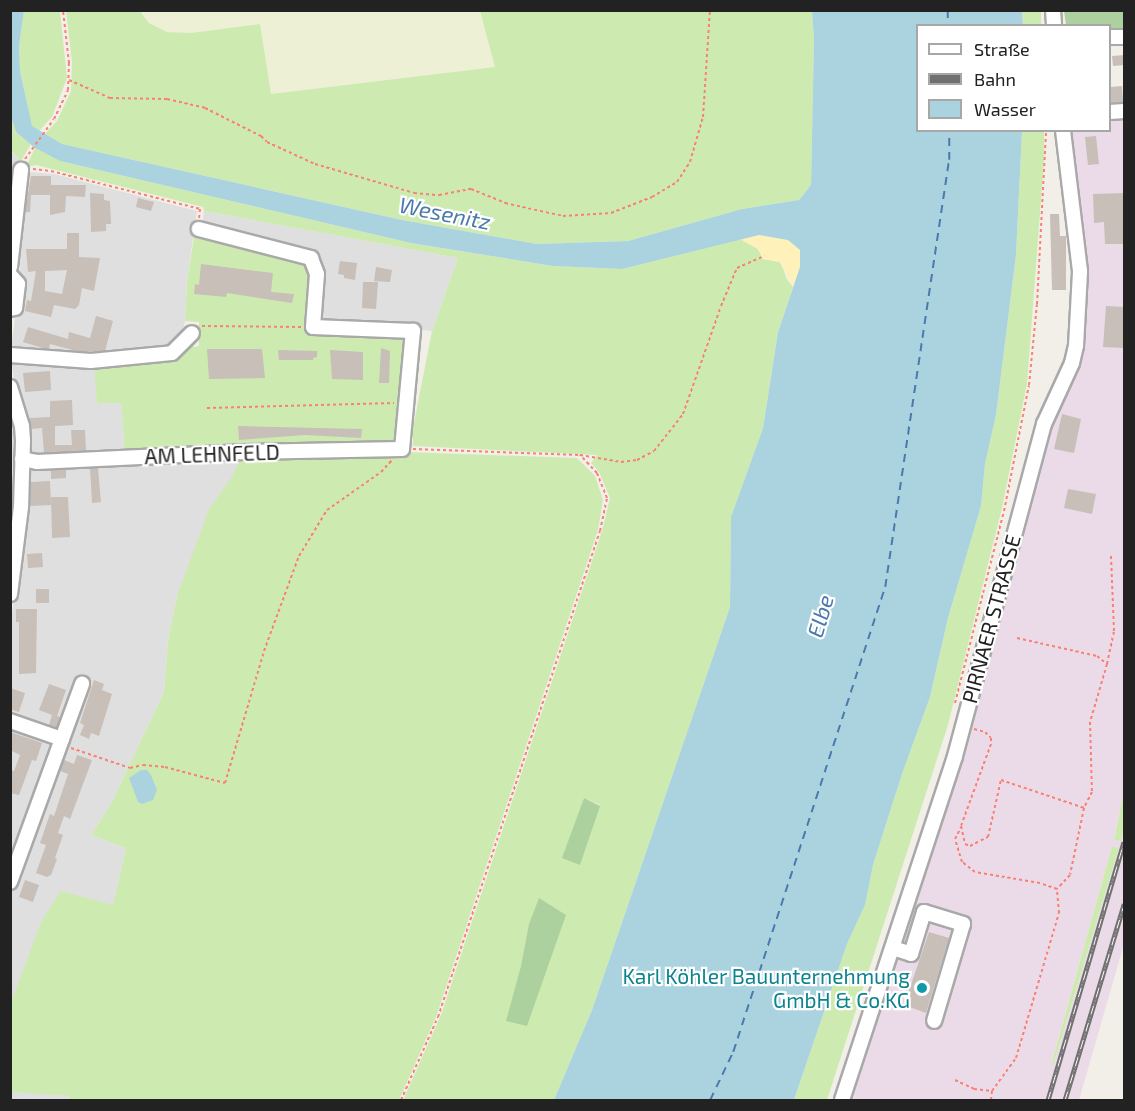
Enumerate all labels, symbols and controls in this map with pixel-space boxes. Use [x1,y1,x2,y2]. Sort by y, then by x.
legend [916,24,1111,132]
text: Straße [974,38,1030,60]
text: Bahn [974,68,1016,90]
text: Wasser [974,98,1036,120]
water label: Wesenitz [397,191,493,235]
street label: AM LEHNFELD [144,439,280,469]
street label: PIRNAER STRASSE [956,532,1026,706]
water label: Elbe [801,592,839,640]
place label: Karl Köhler Bauunternehmung GmbH & Co.KG [621,963,910,1013]
marker: Karl Köhler Bauunternehmung GmbH & Co.KG [915,981,929,995]

